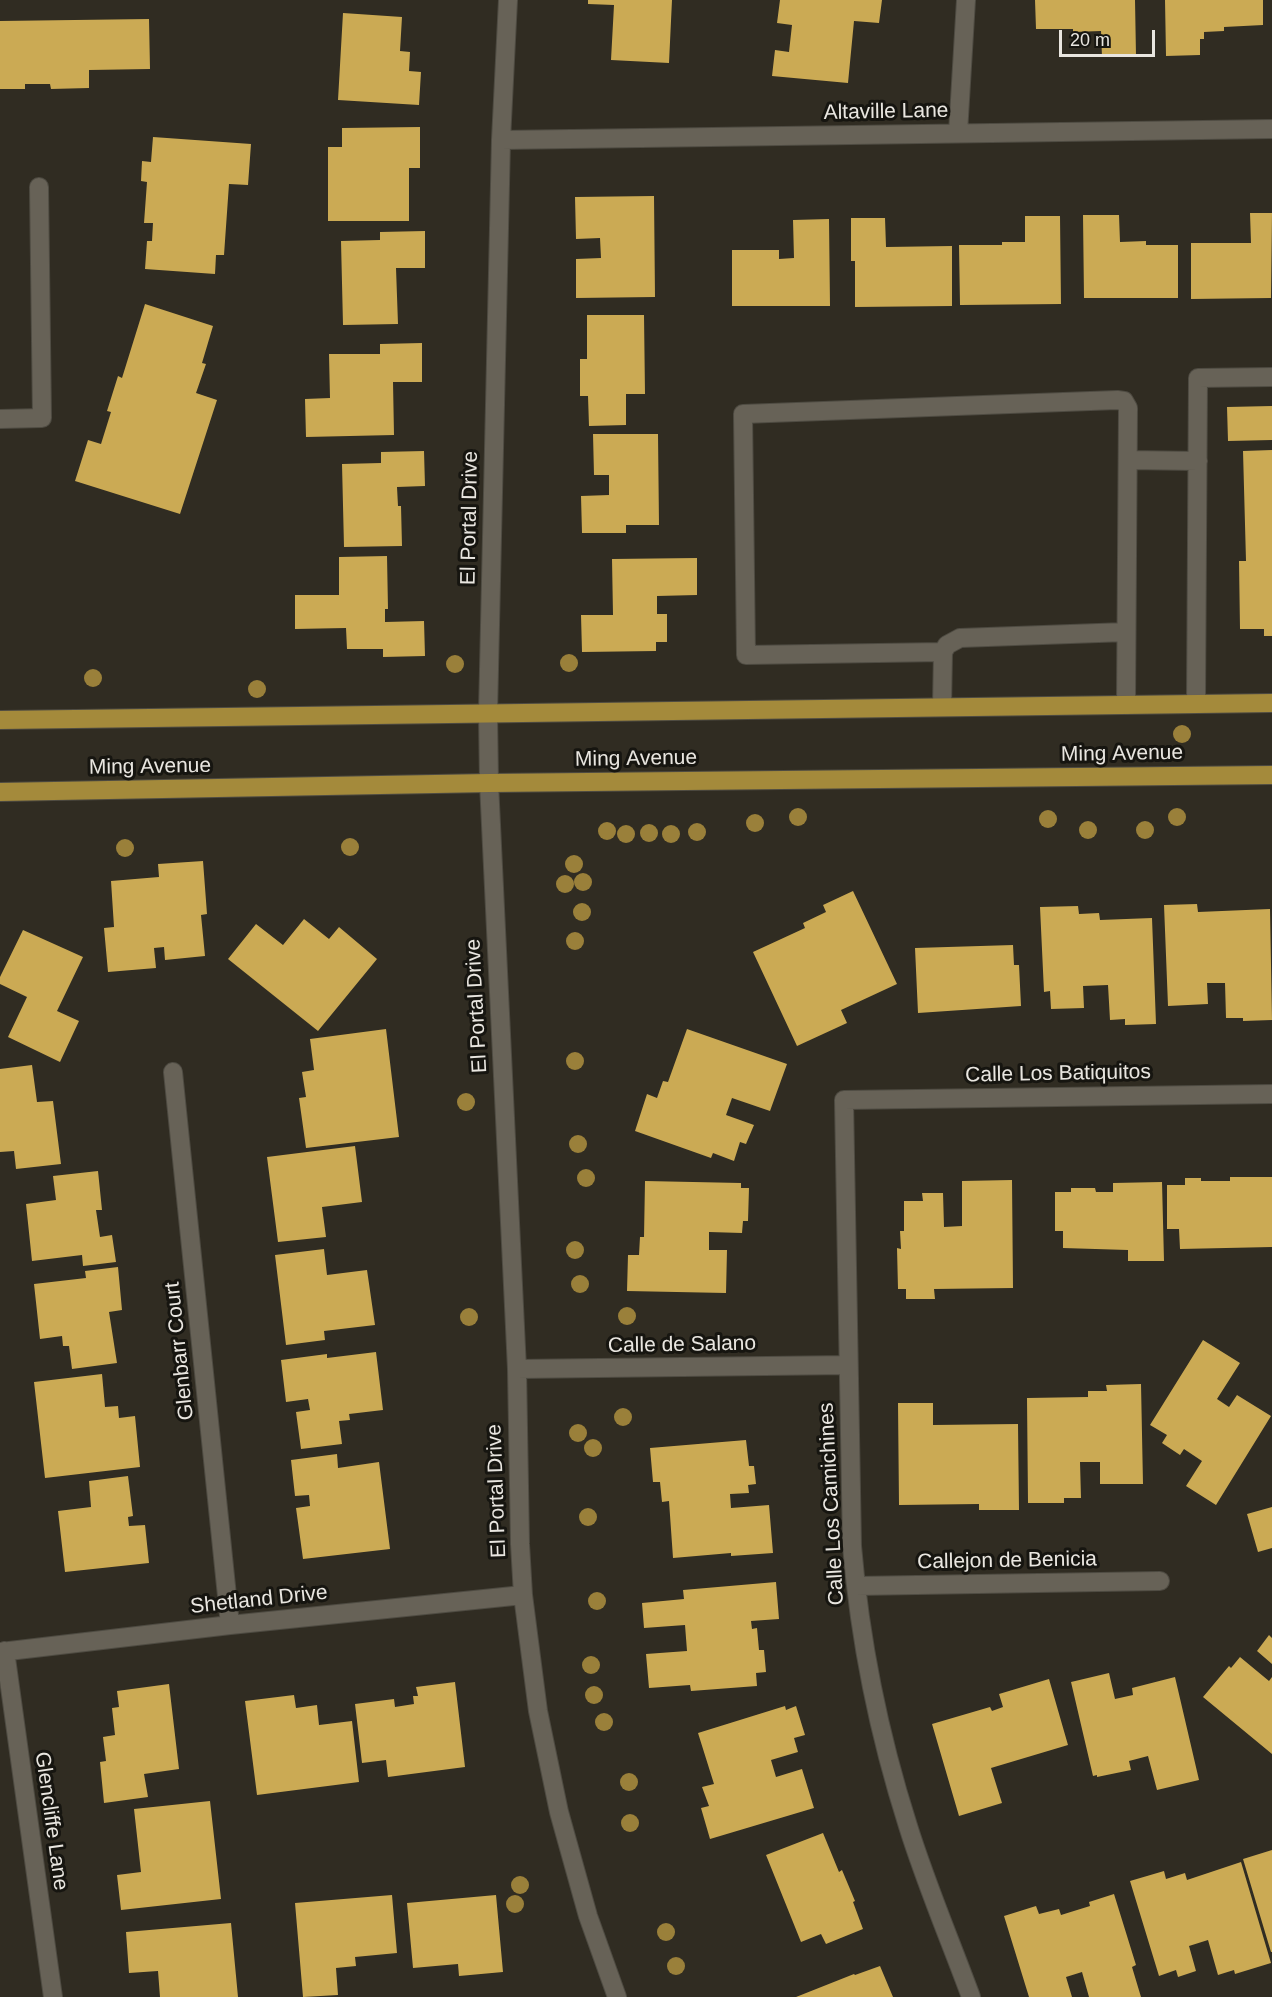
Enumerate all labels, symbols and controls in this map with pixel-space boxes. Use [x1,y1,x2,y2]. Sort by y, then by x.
scale bar [1062,18,1158,56]
text: 20 m [1070,30,1110,50]
street label: Altaville Lane [823,98,949,126]
street label: El Portal Drive [456,451,484,585]
street label: Ming Avenue [1061,740,1183,768]
street label: Ming Avenue [575,745,697,773]
street label: Ming Avenue [89,753,211,781]
street label: El Portal Drive [461,938,493,1074]
street label: Calle Los Batiquitos [965,1060,1151,1088]
street label: Glenbarr Court [160,1281,200,1421]
street label: Calle de Salano [608,1331,756,1359]
street label: Calle Los Camichines [814,1402,850,1606]
street label: El Portal Drive [482,1423,512,1559]
street label: Callejon de Benicia [917,1547,1097,1575]
street label: Shetland Drive [189,1580,329,1620]
street label: Glencliffe Lane [29,1750,73,1892]

